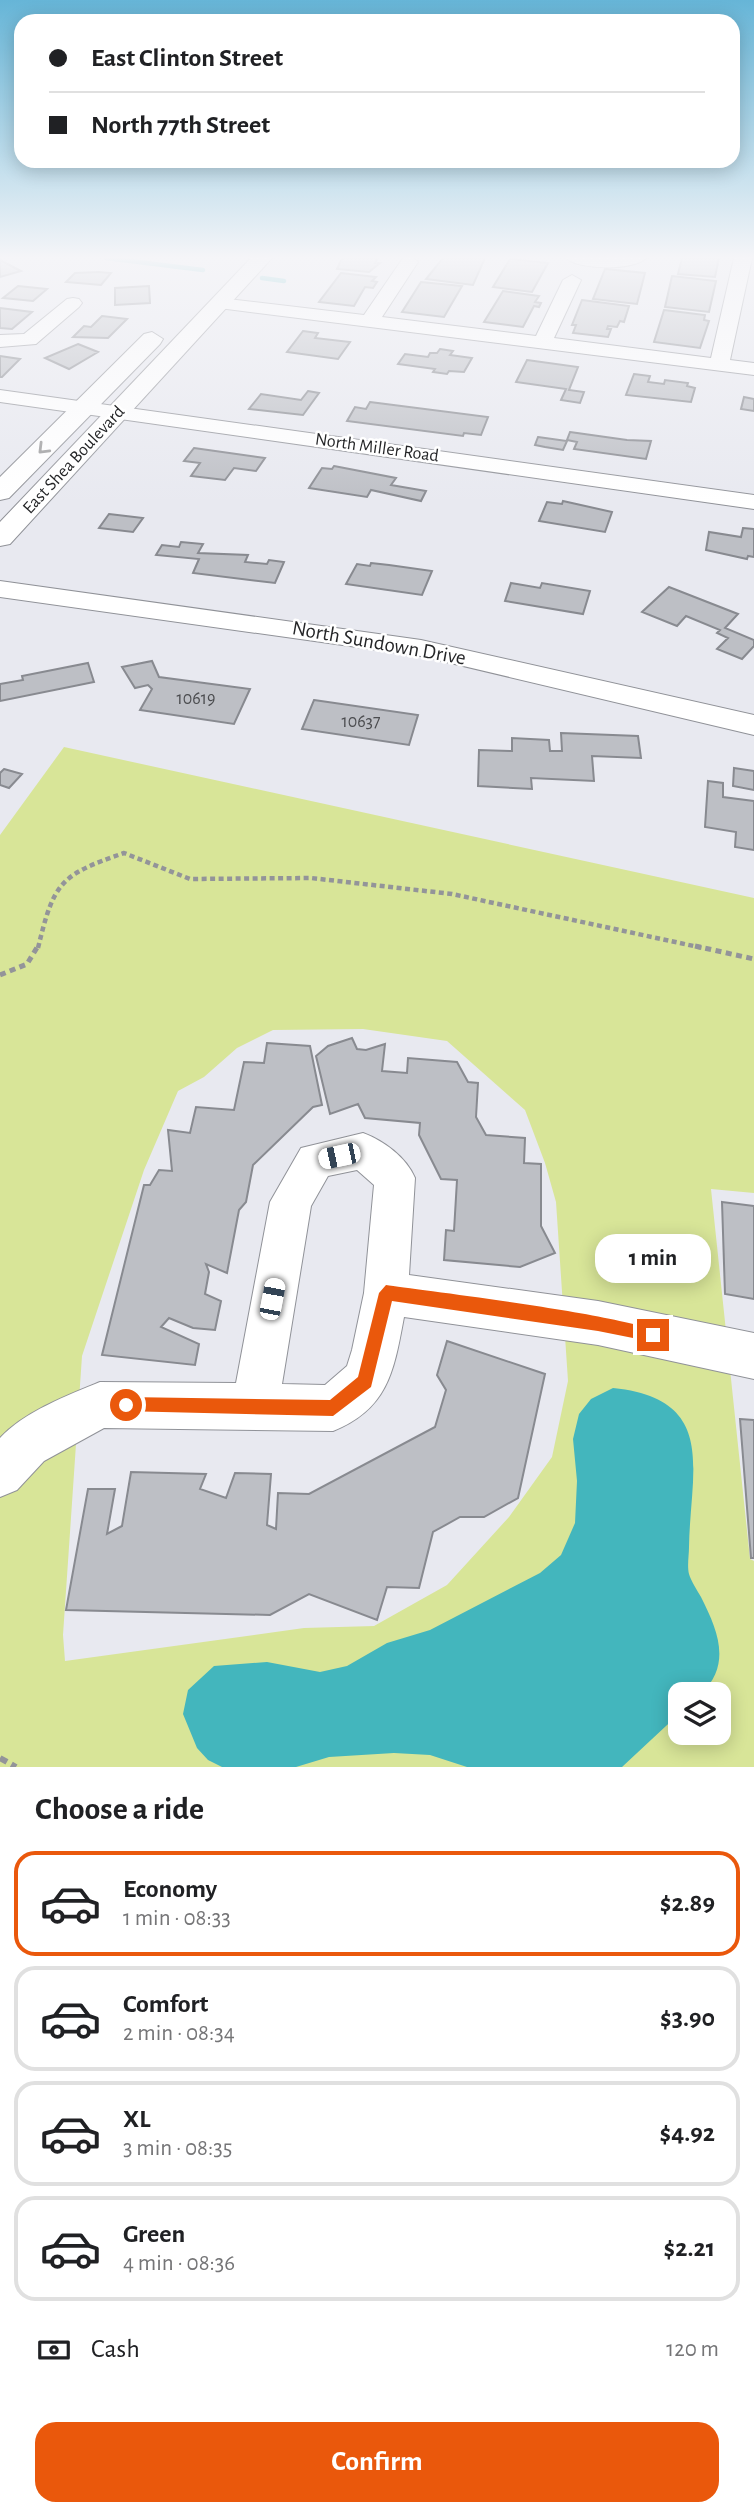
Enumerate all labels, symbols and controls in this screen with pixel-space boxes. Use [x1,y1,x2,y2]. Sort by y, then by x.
text: East Clinton Street [91,45,283,71]
text: North 77th Street [91,112,270,138]
street label: East Shea Boulevard [20,403,128,517]
street label: North Miller Road [314,430,440,466]
one-way arrow [39,441,51,453]
street label: North Sundown Drive [290,617,468,669]
house number: 10619 [177,690,215,708]
house number: 10637 [341,713,381,731]
car [317,1141,362,1171]
callout: 1 min [595,1234,711,1282]
text: 1 min [629,1247,677,1270]
car [258,1276,287,1322]
route end [637,1319,669,1351]
route start [110,1389,142,1421]
map controls [668,1682,731,1745]
button: layers [668,1682,731,1745]
text: Choose a ride [35,1793,204,1825]
icon: car [39,1872,102,1935]
text: Economy [123,1876,217,1902]
text: $2.89 [660,1890,715,1916]
text: 1 min · 08:33 [123,1907,231,1930]
icon: car [39,1987,102,2050]
text: Comfort [123,1991,208,2017]
text: $3.90 [660,2005,715,2031]
text: 2 min · 08:34 [123,2022,235,2045]
icon: car [39,2102,102,2165]
text: XL [123,2106,150,2132]
text: $4.92 [659,2120,715,2146]
text: 3 min · 08:35 [123,2137,232,2160]
icon: car [39,2217,102,2280]
text: Green [123,2221,185,2247]
text: $2.21 [663,2235,715,2261]
text: 4 min · 08:36 [123,2252,235,2275]
icon: cash [35,2331,73,2369]
text: Cash [91,2336,140,2362]
text: 120 m [666,2338,719,2361]
button: Confirm [35,2422,719,2502]

